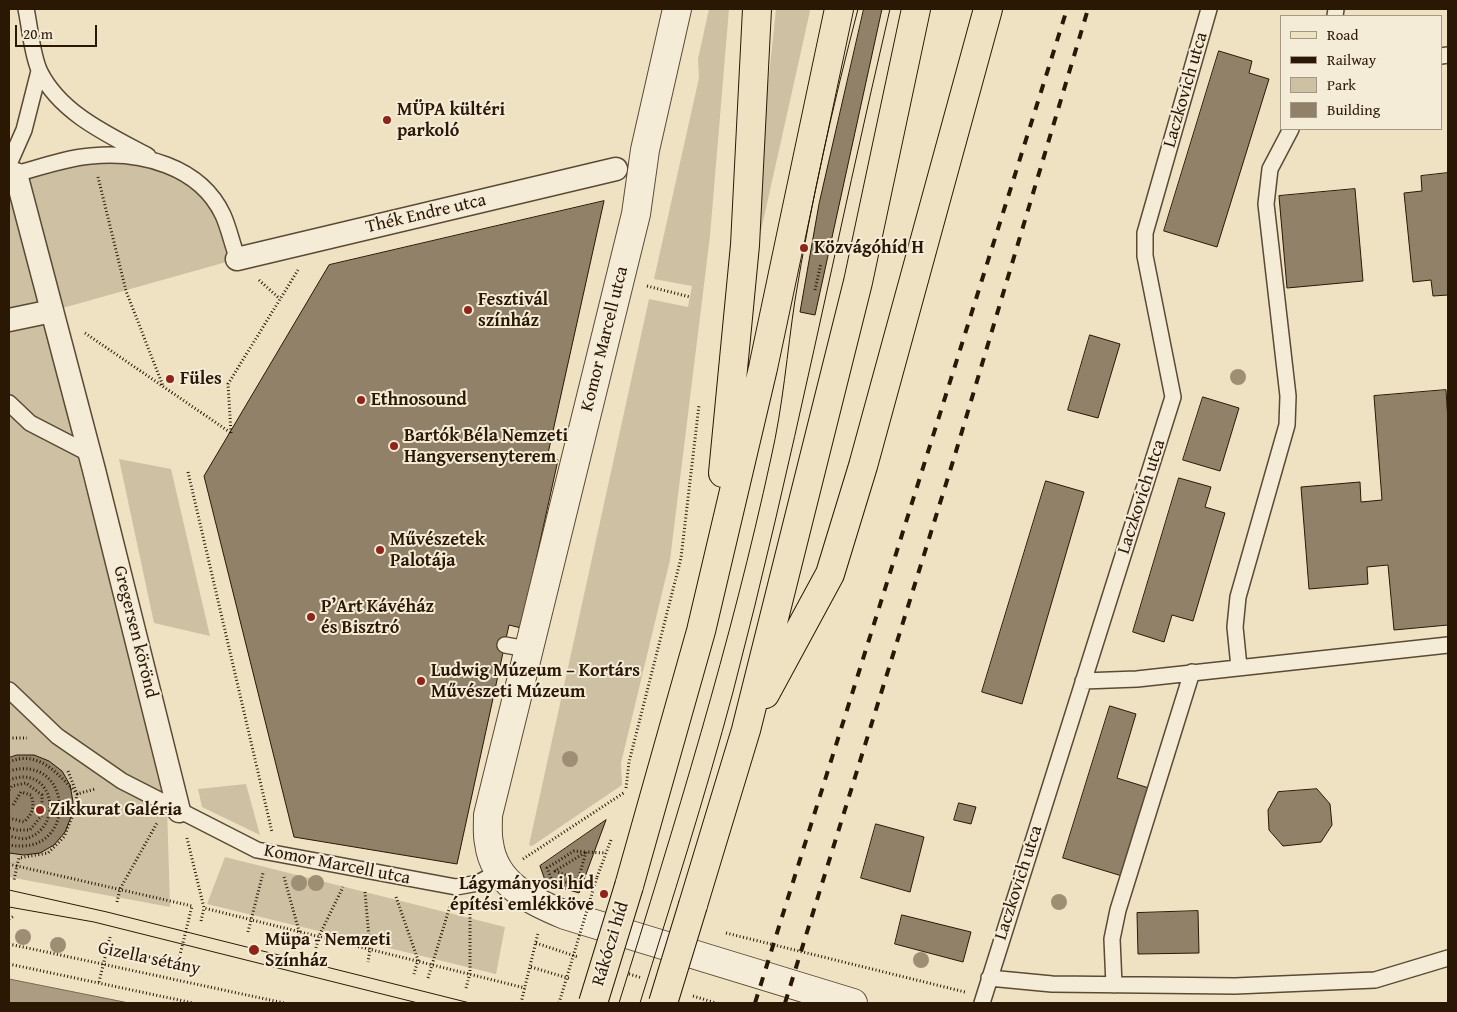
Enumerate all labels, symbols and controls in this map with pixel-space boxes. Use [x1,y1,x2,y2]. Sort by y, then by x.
scale bar [18,15,100,47]
legend [1280,15,1442,130]
text: 20 m [23,23,53,44]
text: Road [1327,24,1358,45]
street label: Laczkovich utca [1159,30,1213,150]
text: Railway [1327,49,1376,70]
text: Park [1327,74,1356,95]
place label: MÜPA kültéri parkoló [397,99,505,142]
text: Building [1327,99,1380,120]
marker: MÜPA kültéri parkoló [381,114,393,126]
street label: Thék Endre utca [364,190,488,238]
place label: Közvágóhíd H [814,237,924,259]
marker: Közvágóhíd H [798,242,810,254]
street label: Komor Marcell utca [577,264,633,414]
place label: Fesztivál színház [478,289,548,332]
marker: Fesztivál színház [462,304,474,316]
place label: Füles [180,368,222,390]
marker: Füles [164,373,176,385]
place label: Ethnosound [371,389,467,411]
marker: Ethnosound [355,394,367,406]
place label: Bartók Béla Nemzeti Hangversenyterem [404,425,568,468]
street label: Laczkovich utca [1113,437,1171,557]
marker: Bartók Béla Nemzeti Hangversenyterem [388,440,400,452]
place label: Művészetek Palotája [390,529,485,572]
marker: Művészetek Palotája [374,544,386,556]
street label: Gregersen körönd [108,564,162,700]
place label: P’Art Kávéház és Bisztró [321,596,434,638]
marker: P’Art Kávéház és Bisztró [305,611,317,623]
place label: Ludwig Múzeum – Kortárs Művészeti Múzeum [431,660,640,702]
marker: Ludwig Múzeum – Kortárs Művészeti Múzeum [415,675,427,687]
place label: Zikkurat Galéria [50,799,182,821]
marker: Zikkurat Galéria [34,804,46,816]
street label: Laczkovich utca [990,823,1048,943]
street label: Komor Marcell utca [262,840,412,890]
place label: Lágymányosi híd építési emlékköve [450,873,594,916]
marker: Lágymányosi híd építési emlékköve [598,888,610,900]
street label: Rákóczi híd [588,899,634,989]
place label: Müpa - Nemzeti Színház [265,929,391,972]
street label: Gizella sétány [96,938,202,980]
marker: Müpa - Nemzeti Színház [247,943,261,957]

